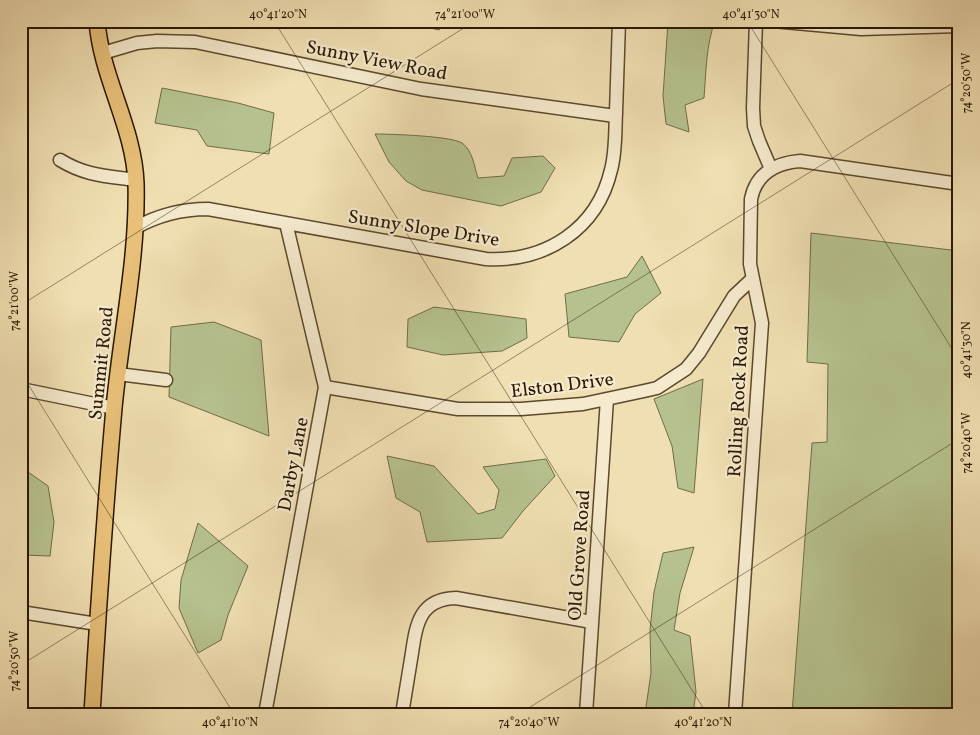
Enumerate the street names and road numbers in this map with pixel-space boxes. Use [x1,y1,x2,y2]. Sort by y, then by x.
street label: Sunny View Road [304,35,450,87]
street label: Sunny Slope Drive [346,204,501,254]
street label: Summit Road [83,305,121,421]
street label: Rolling Rock Road [722,324,756,478]
street label: Elston Drive [509,367,615,405]
street label: Darby Lane [272,415,316,514]
street label: Old Grove Road [562,489,598,622]

